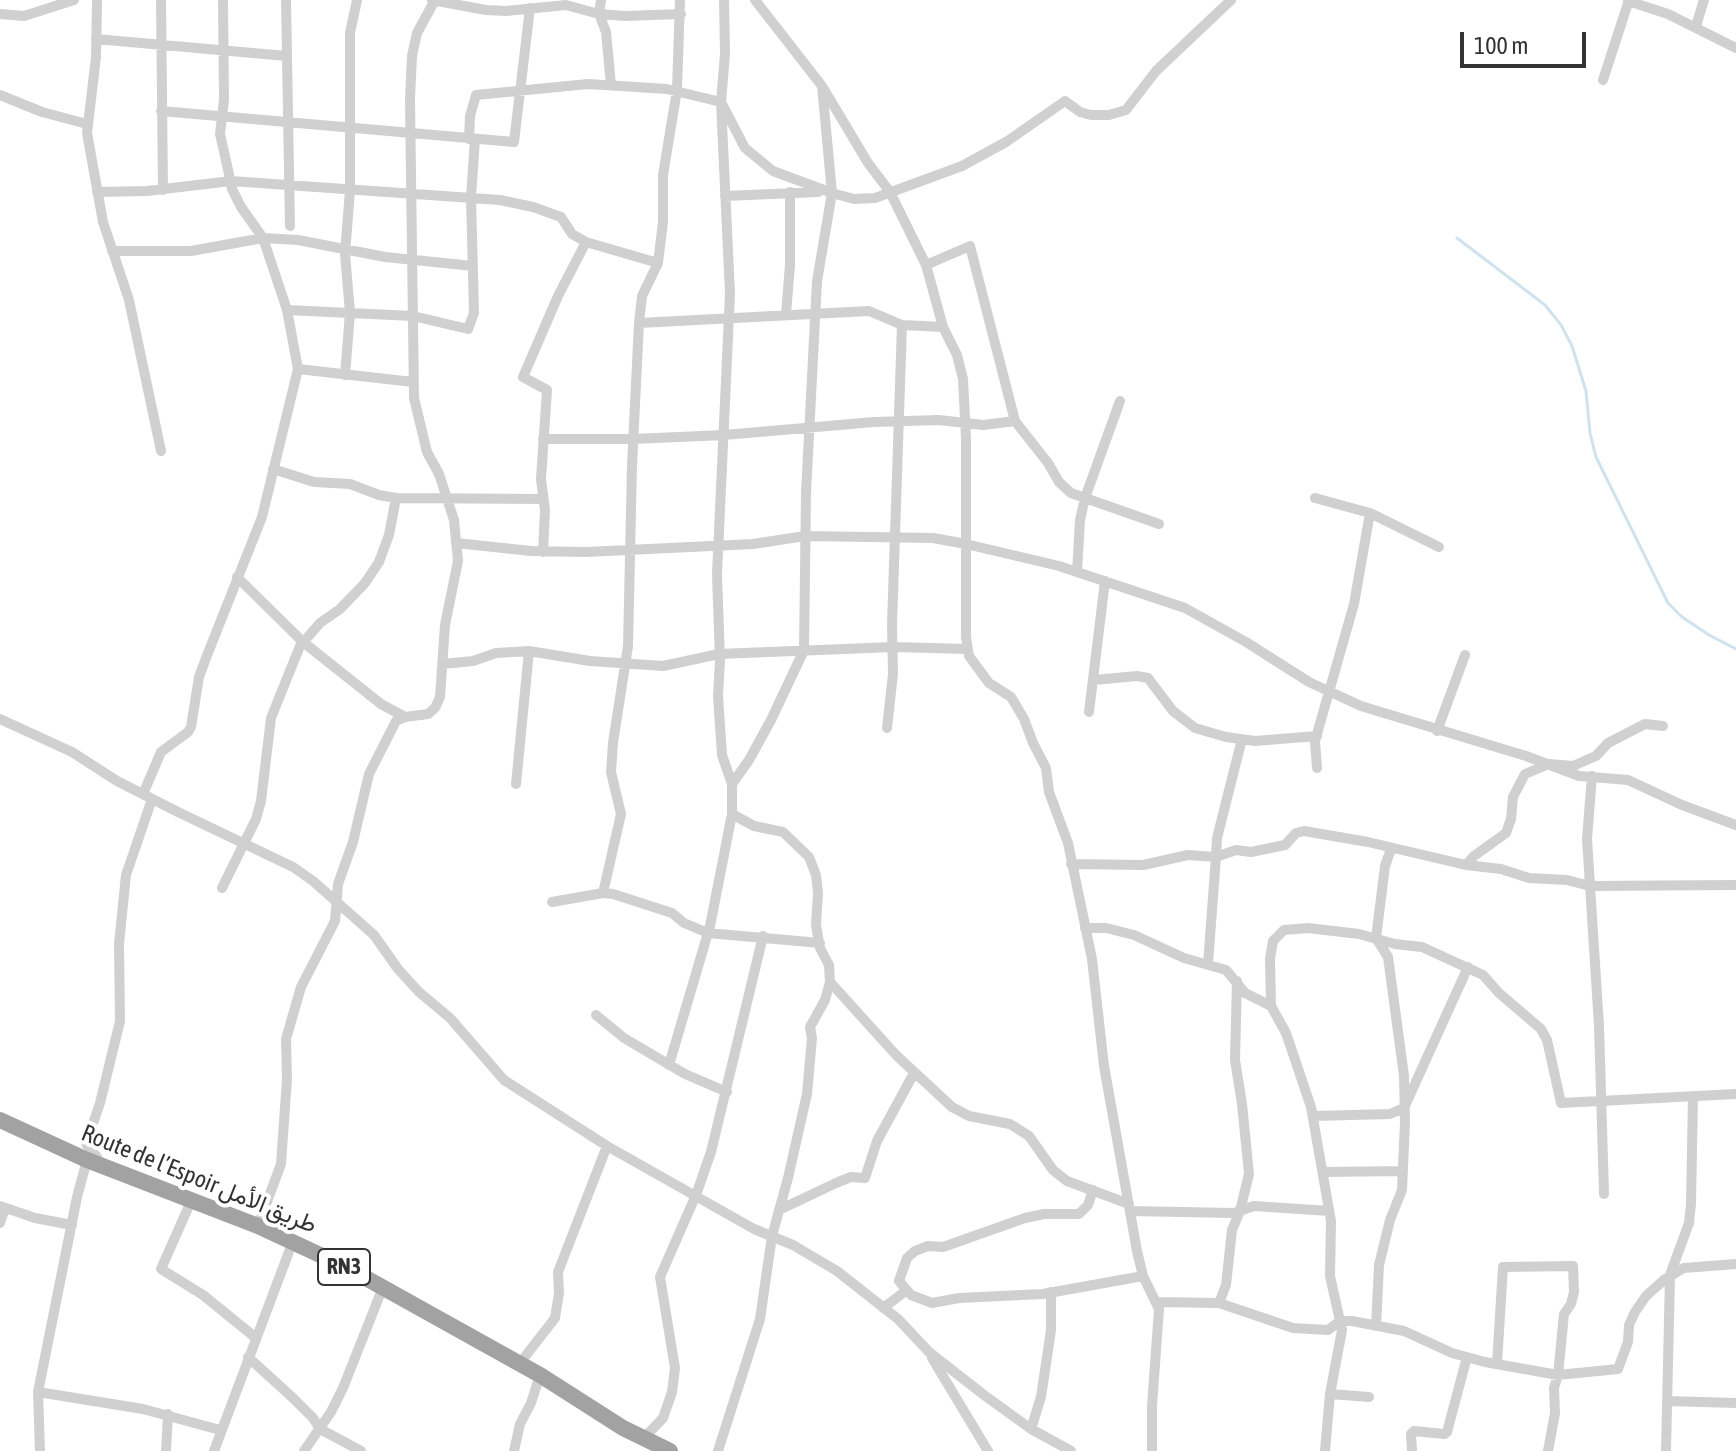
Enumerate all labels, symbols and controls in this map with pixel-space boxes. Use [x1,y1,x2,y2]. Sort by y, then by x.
scale bar [1464,16,1590,66]
text: 100 m [1474,32,1528,59]
street label: Route de l’Espoir طريق الأمل [77,1119,321,1239]
road number: RN3 [318,1249,370,1285]

